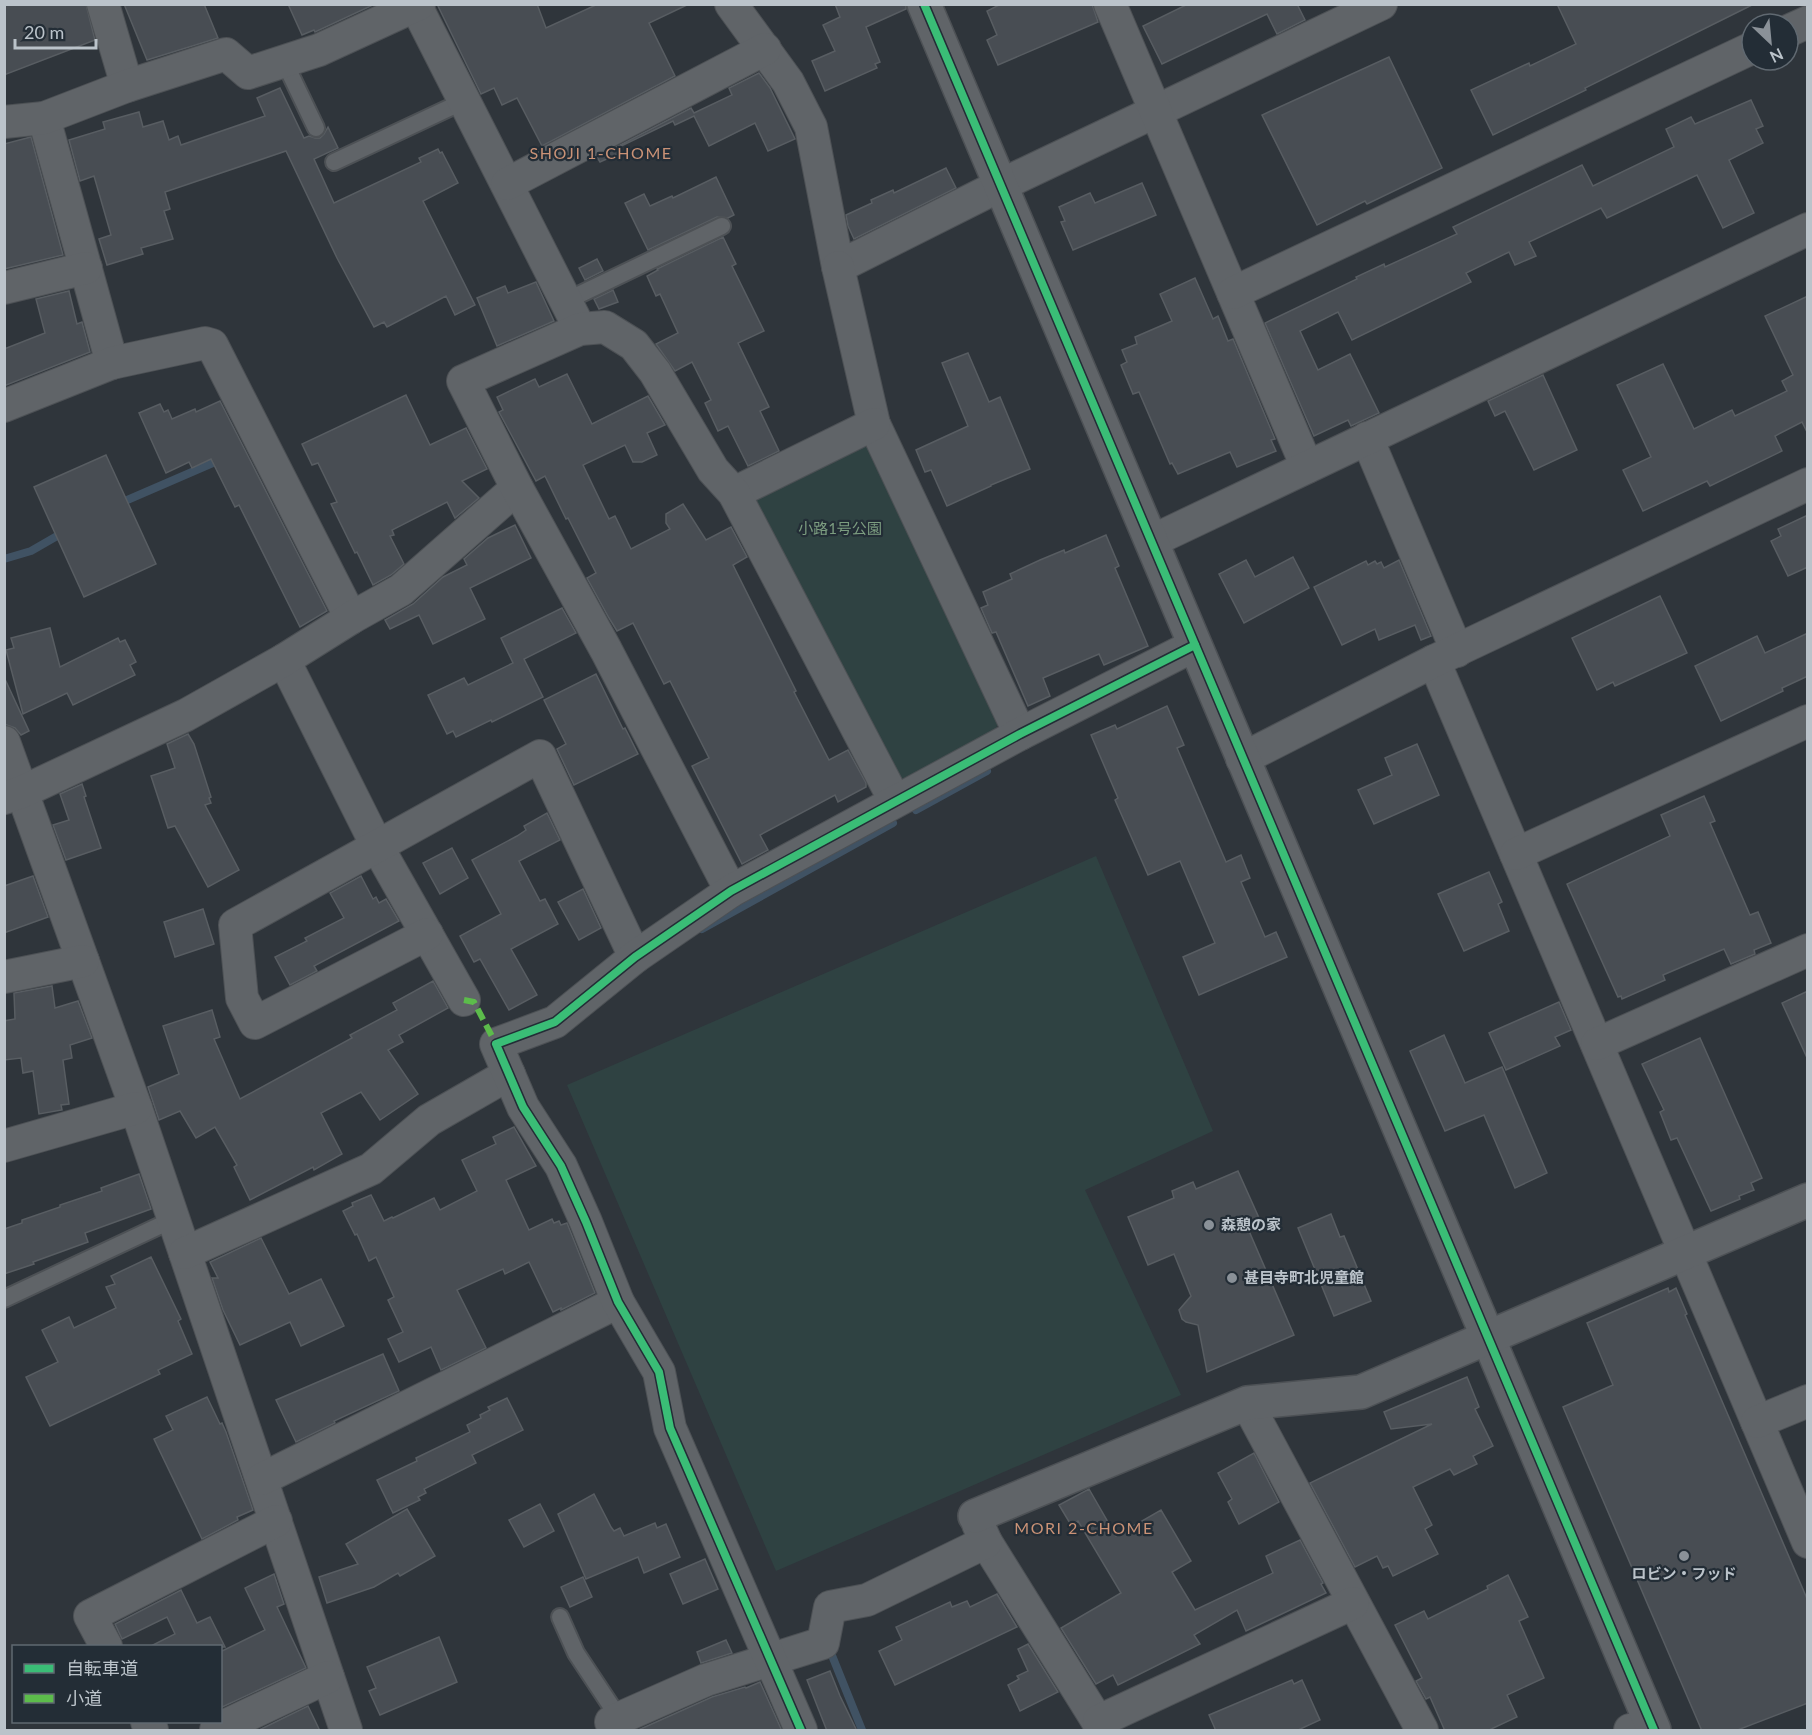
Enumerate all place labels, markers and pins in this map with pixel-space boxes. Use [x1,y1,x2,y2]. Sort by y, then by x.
place label: 森憩の家 [1221,1215,1281,1233]
marker: 森憩の家 [1202,1218,1216,1232]
place label: 甚目寺町北児童館 [1244,1268,1364,1286]
marker: 甚目寺町北児童館 [1225,1271,1239,1285]
marker: ロビン・フッド [1677,1549,1691,1563]
place label: ロビン・フッド [1631,1564,1737,1582]

